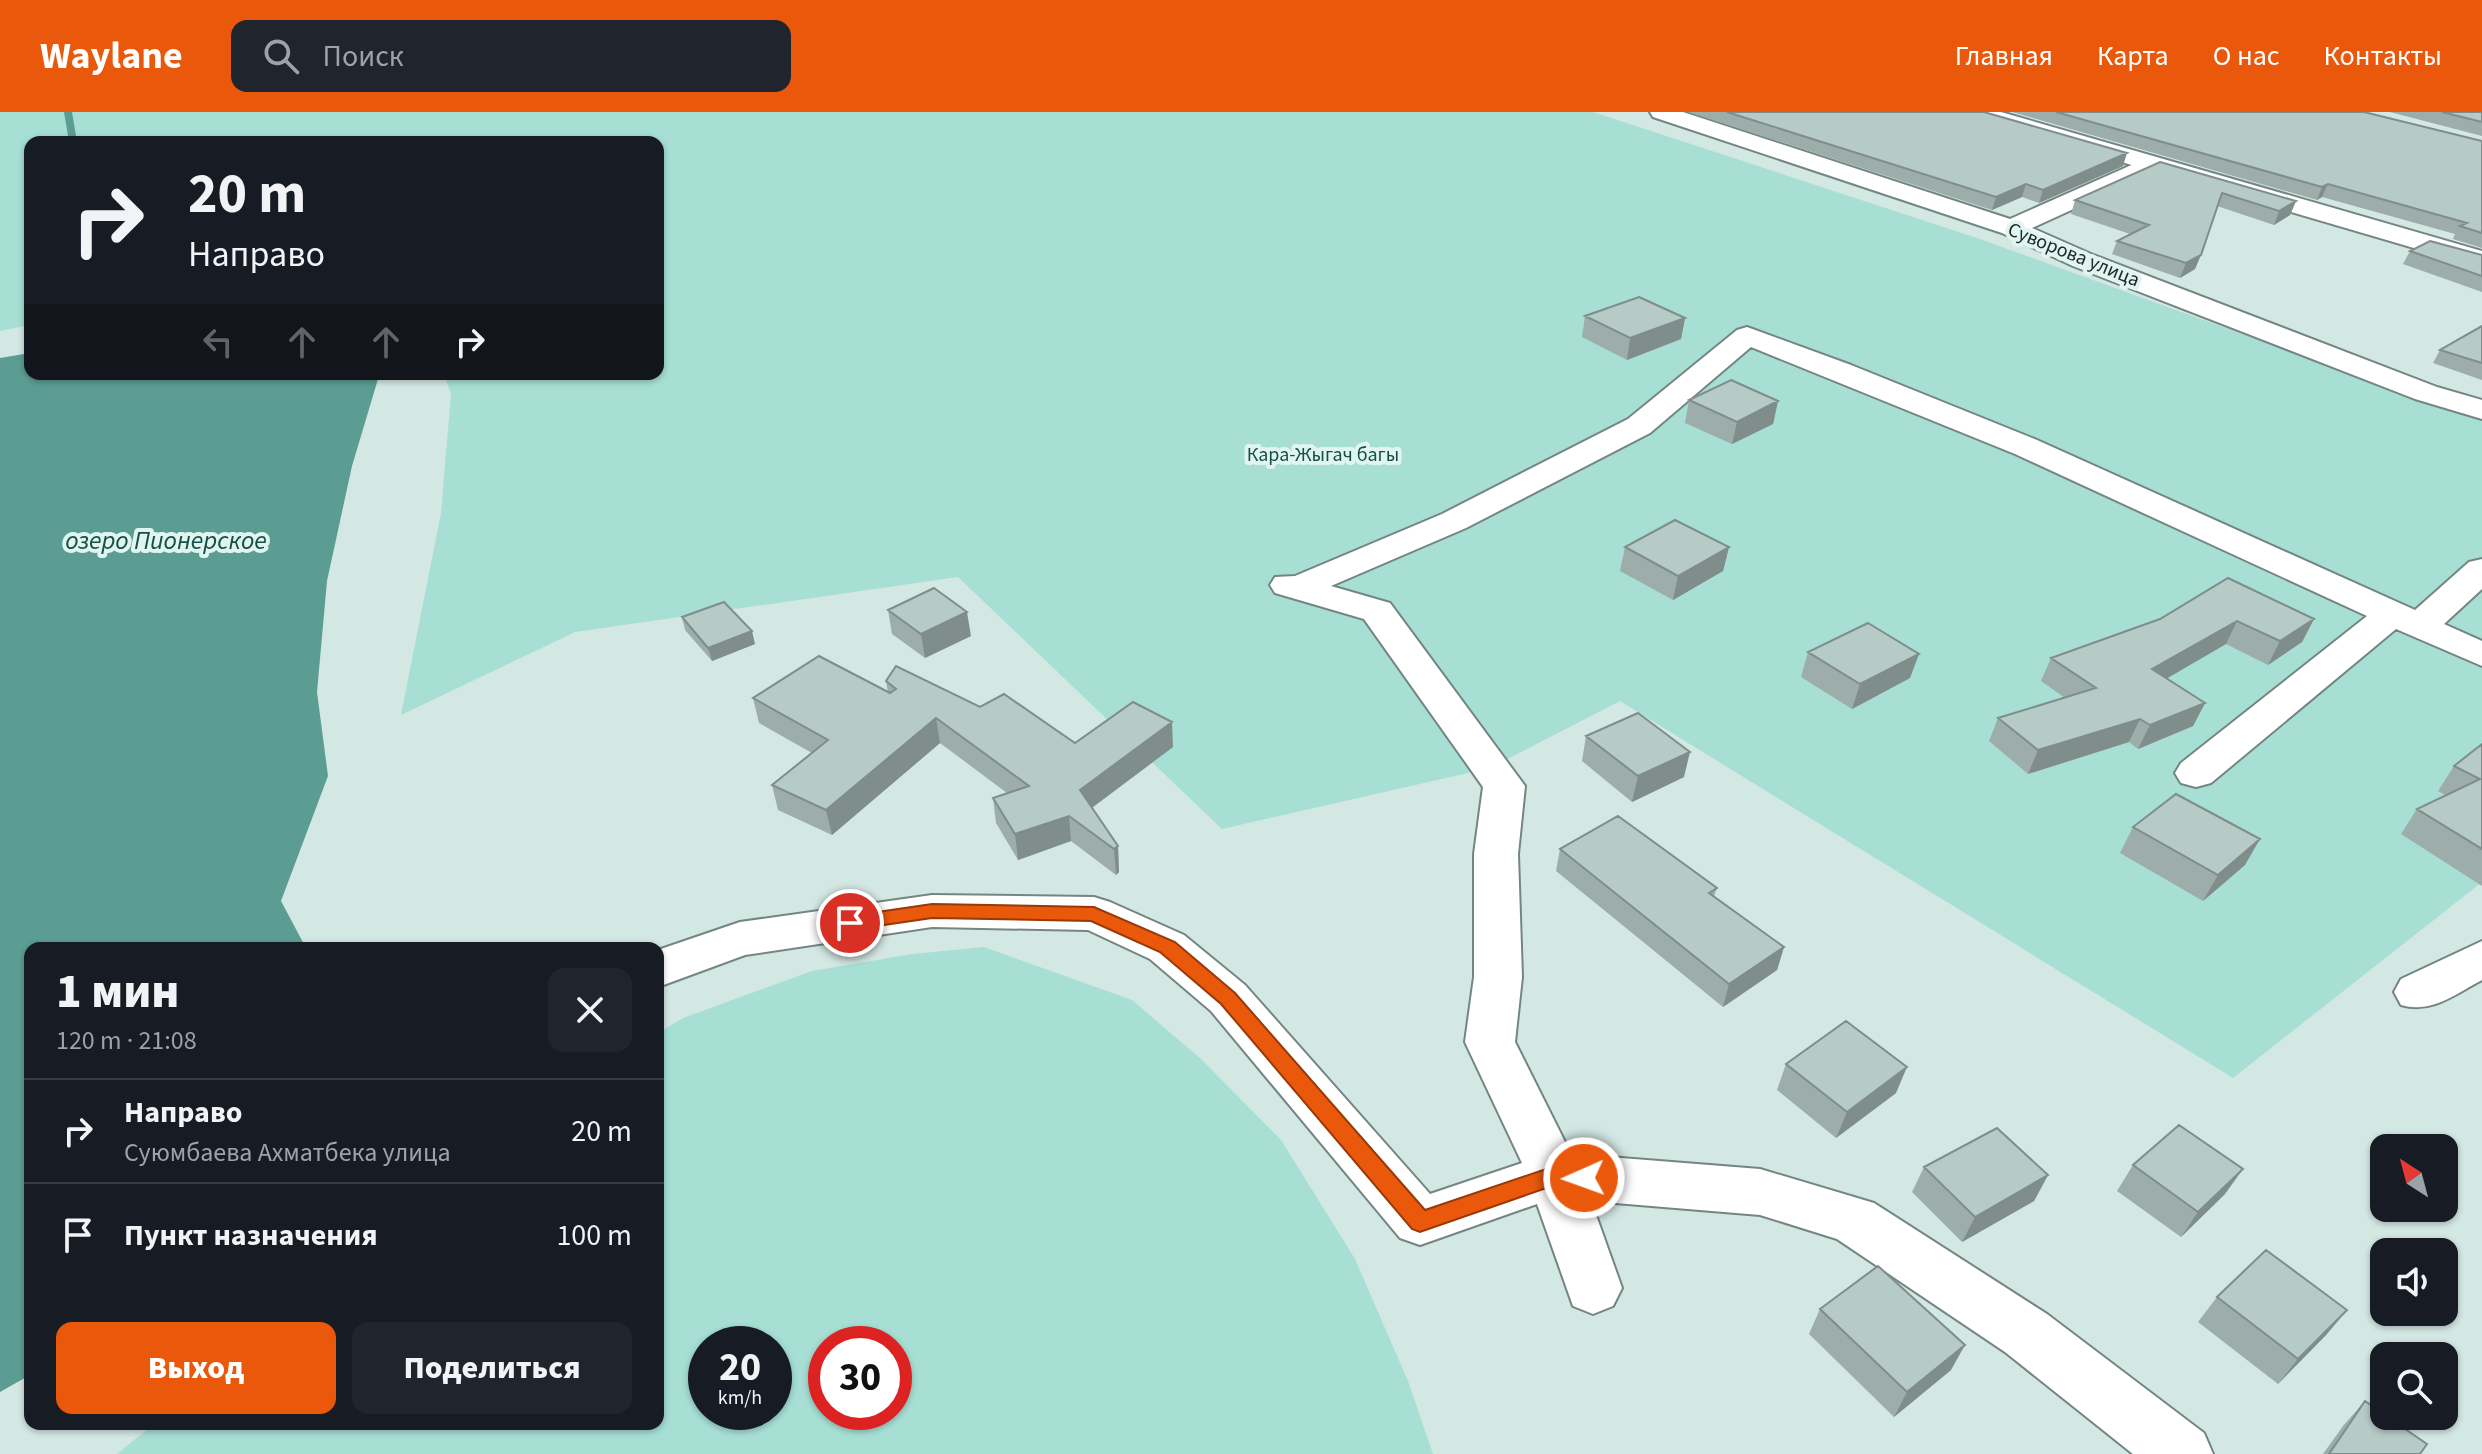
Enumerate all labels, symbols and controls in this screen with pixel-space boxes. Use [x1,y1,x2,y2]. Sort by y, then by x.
search box [231,20,791,92]
text: Waylane [40,29,183,83]
icon: search [259,34,303,78]
text: Поиск [323,35,404,78]
text: Главная [1955,36,2053,76]
text: Карта [2097,36,2169,76]
text: О нас [2213,36,2280,76]
text: Контакты [2324,36,2442,76]
text: 20 m [188,155,306,234]
icon: right [56,168,160,272]
street label: Суворова улица [2003,216,2144,294]
text: Направо [188,229,325,280]
icon: left [196,320,240,364]
icon: ahead [280,320,324,364]
icon: ahead [364,320,408,364]
icon: right [448,320,492,364]
park label: Кара-Жыгач багы [1247,441,1399,469]
water label: озеро Пионерское [65,522,267,559]
pin [816,889,884,957]
icon: arrive [828,901,872,945]
text: 1 мин [56,958,179,1026]
button: close [548,968,632,1052]
text: 120 m · 21:08 [56,1022,197,1059]
text: Направо [124,1091,242,1134]
icon: right [56,1109,100,1153]
text: 20 m [571,1110,632,1153]
text: Суюмбаева Ахматбека улица [124,1134,451,1171]
north arrow [2370,1134,2458,1222]
map controls [2370,1134,2458,1430]
position arrow [1542,1136,1626,1220]
icon: arrive [56,1213,100,1257]
text: Пункт назначения [124,1214,378,1257]
text: 100 m [556,1214,632,1257]
button: sound [2370,1238,2458,1326]
button: Выход [56,1322,336,1414]
button: Поделиться [352,1322,632,1414]
speed limit sign: 30 [808,1326,912,1430]
text: 20 [719,1339,761,1396]
button: search [2370,1342,2458,1430]
text: km/h [718,1384,762,1412]

